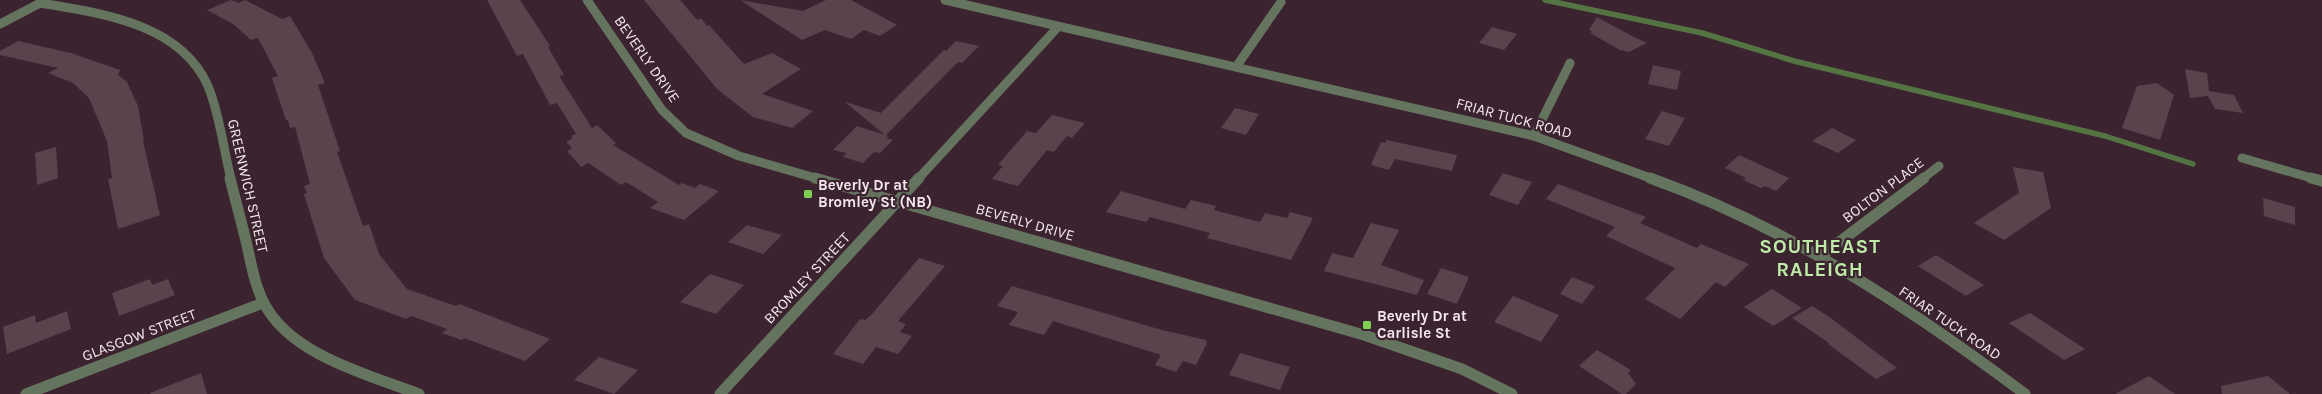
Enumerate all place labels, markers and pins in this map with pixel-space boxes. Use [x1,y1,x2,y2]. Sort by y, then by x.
place label: Beverly Dr at Bromley St (NB) [818,176,932,211]
marker: Beverly Dr at Bromley St (NB) [802,188,814,200]
place label: Beverly Dr at Carlisle St [1377,307,1467,342]
marker: Beverly Dr at Carlisle St [1361,319,1373,331]

